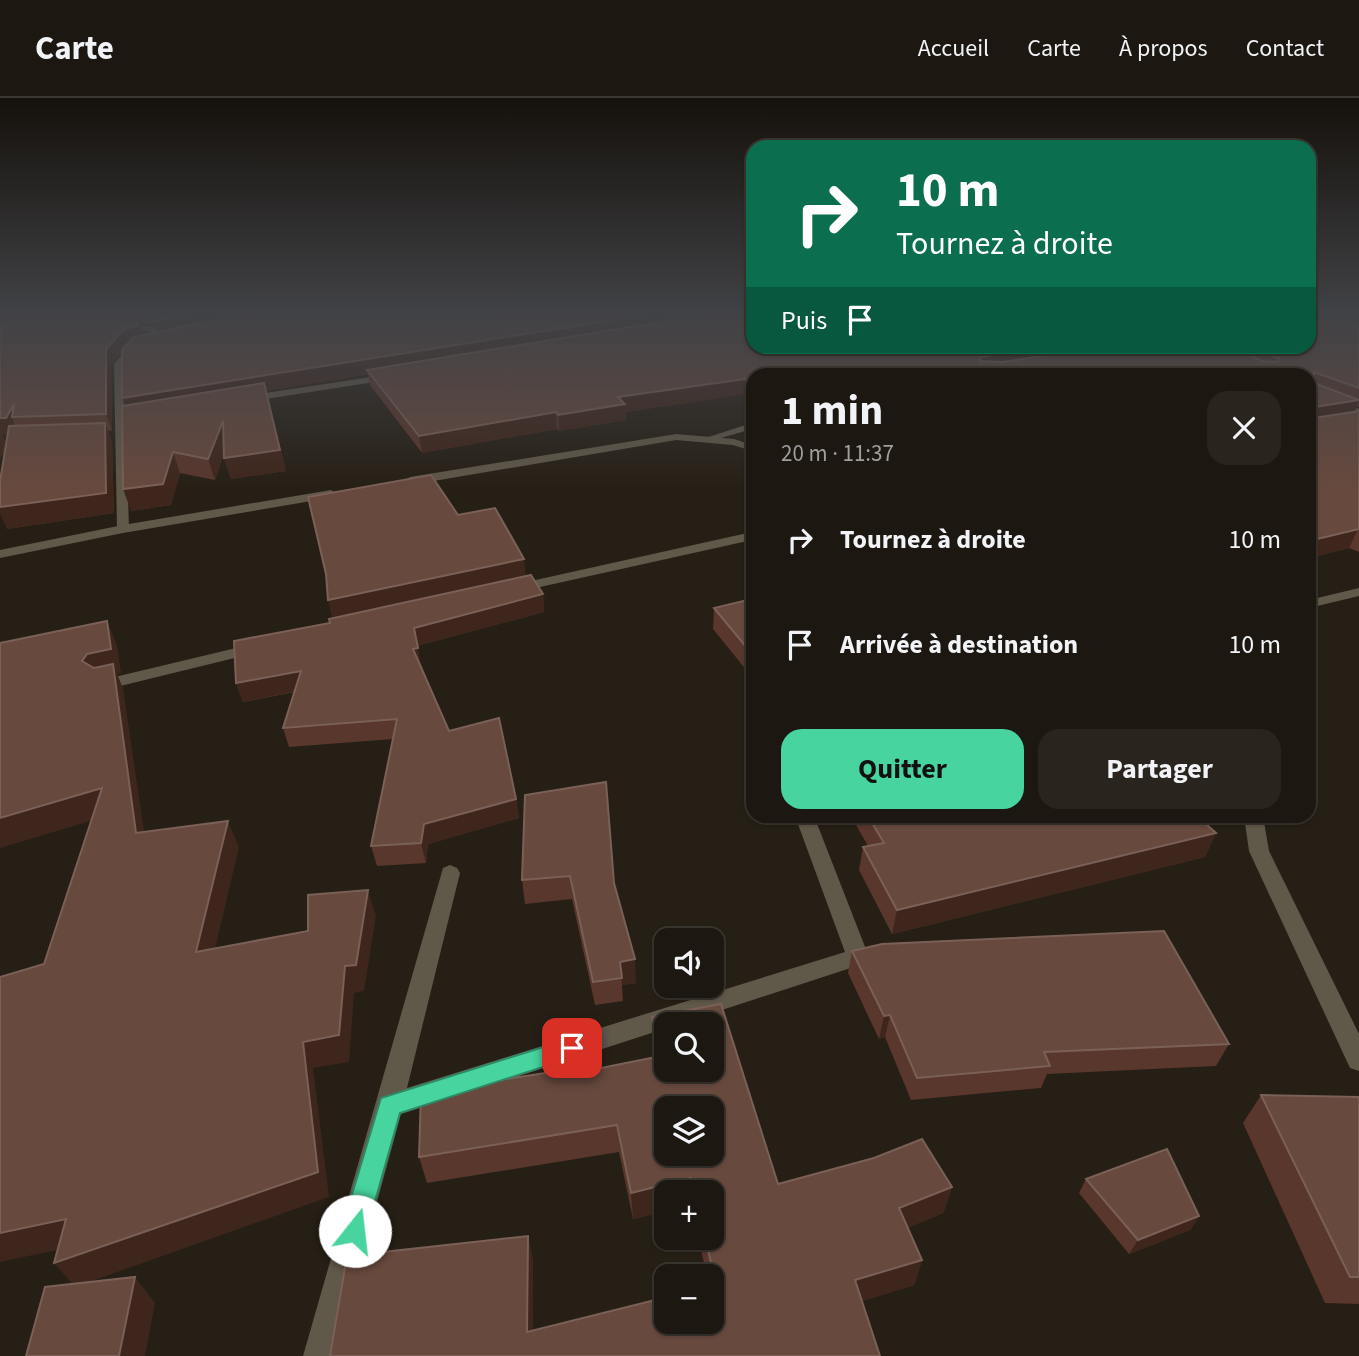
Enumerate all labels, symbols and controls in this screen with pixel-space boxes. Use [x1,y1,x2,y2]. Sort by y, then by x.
text: Carte [35,25,114,72]
text: Accueil [918,31,989,66]
text: Carte [1027,31,1081,66]
text: À propos [1119,31,1208,66]
text: Contact [1246,31,1324,66]
text: 10 m [896,156,1000,226]
icon: right [781,168,872,259]
text: Tournez à droite [896,221,1113,267]
icon: arrive [841,301,879,339]
text: Puis [781,302,827,339]
text: 1 min [781,381,883,441]
button: close [1207,391,1281,465]
text: 20 m · 11:37 [781,437,894,470]
icon: right [781,521,819,559]
text: Tournez à droite [840,521,1026,558]
text: 10 m [1228,521,1281,558]
icon: arrive [781,626,819,664]
text: Arrivée à destination [840,626,1078,663]
text: 10 m [1228,626,1281,663]
button: Quitter [781,729,1024,809]
button: Partager [1038,729,1281,809]
map controls [654,928,724,1334]
button: sound [654,928,724,998]
button: search [654,1012,724,1082]
pin [542,1018,602,1078]
icon: arrive [553,1029,591,1067]
button: layers [654,1096,724,1166]
button: + [654,1180,724,1250]
position arrow [318,1194,392,1268]
button: − [654,1264,724,1334]

